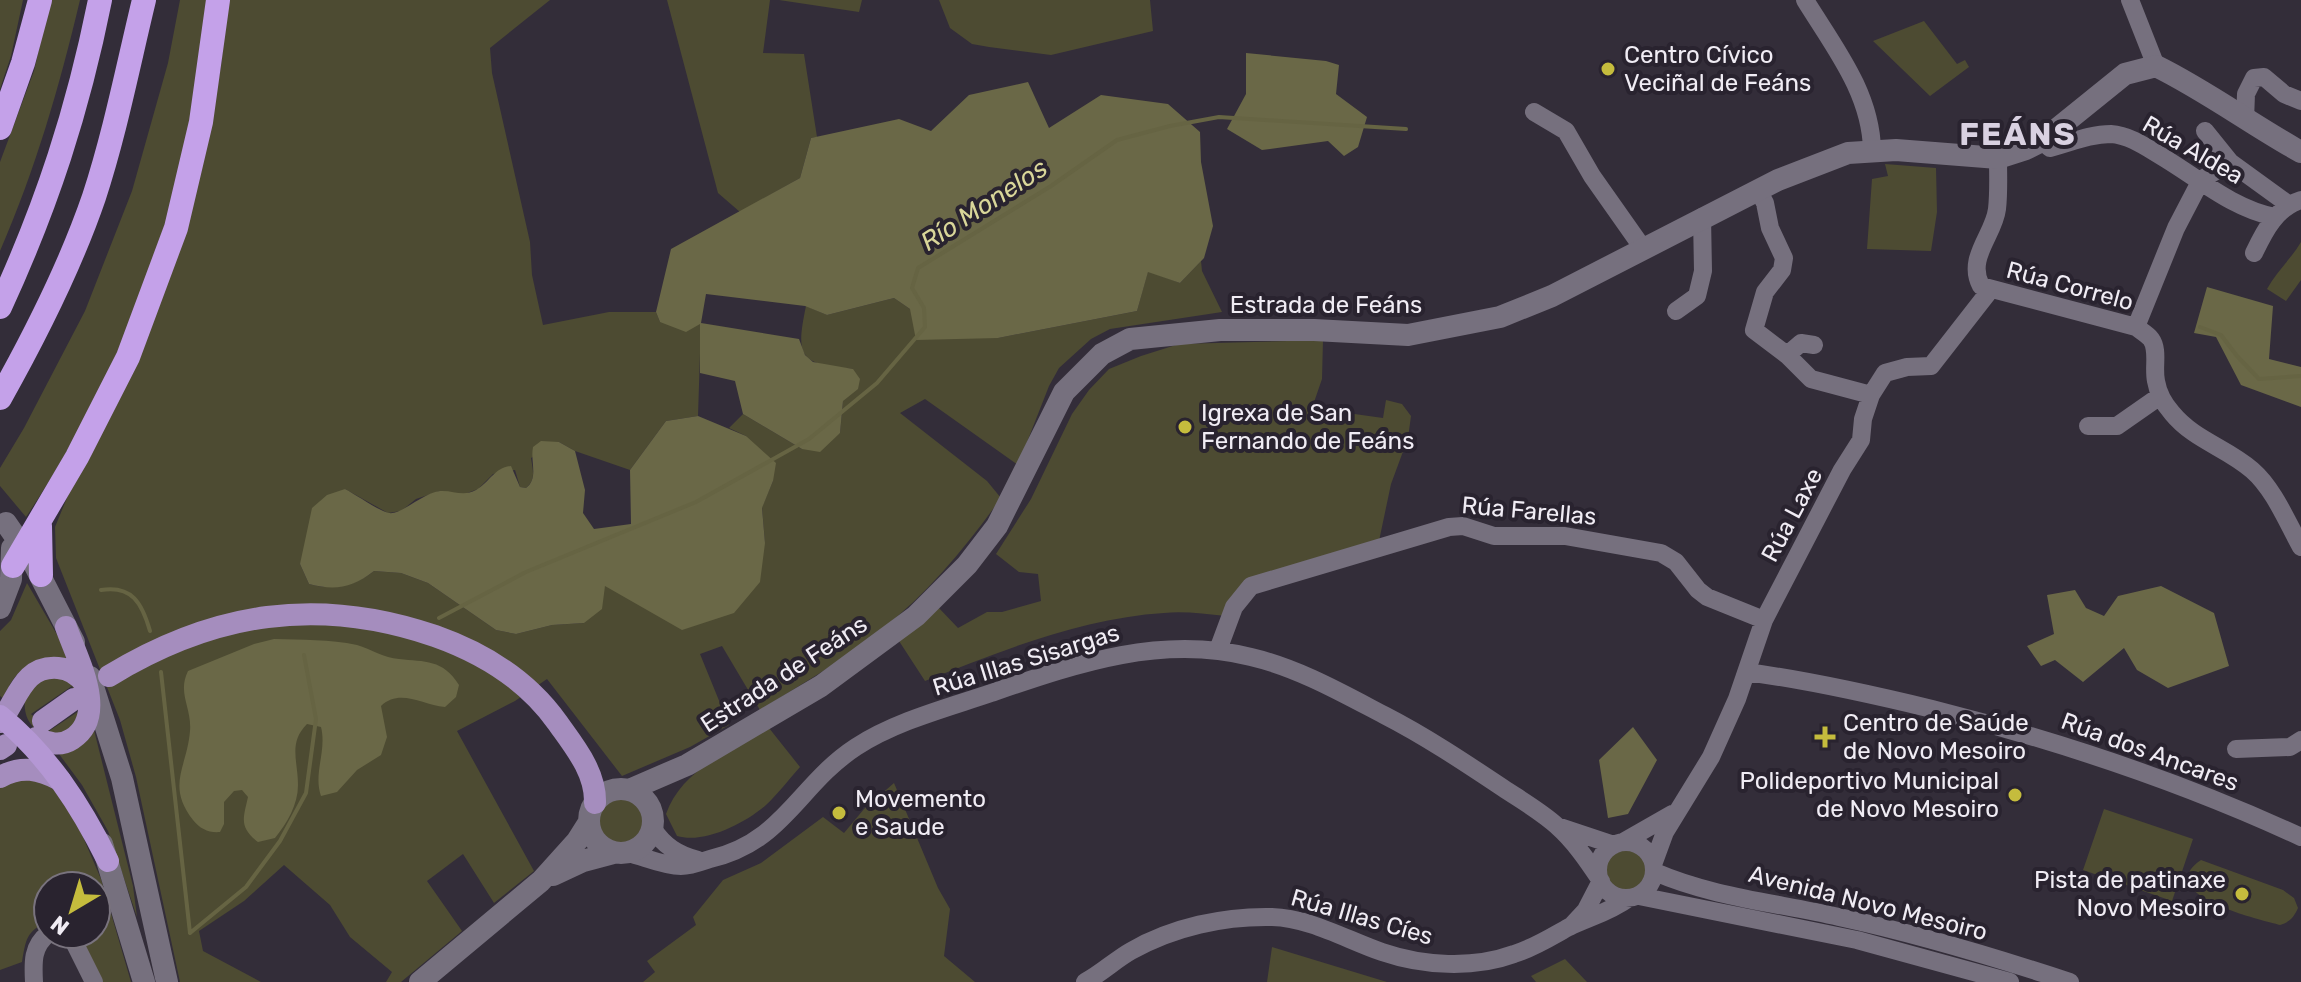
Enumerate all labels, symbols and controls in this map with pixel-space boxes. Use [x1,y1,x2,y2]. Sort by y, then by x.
place label: Centro Cívico Veciñal de Feáns [1624,41,1811,97]
marker: Centro Cívico Veciñal de Feáns [1599,60,1617,78]
street label: Rúa Aldea [2138,110,2248,190]
district label: FEÁNS [1959,115,2077,153]
water label: Río Monelos [915,152,1053,258]
street label: Rúa Correlo [2004,256,2136,316]
street label: Estrada de Feáns [1230,291,1422,319]
place label: Igrexa de San Fernando de Feáns [1201,399,1414,455]
marker: Igrexa de San Fernando de Feáns [1176,418,1194,436]
street label: Rúa Laxe [1756,463,1828,567]
street label: Rúa Farellas [1460,491,1598,531]
street label: Estrada de Feáns [696,610,872,738]
street label: Rúa Illas Sisargas [929,618,1123,702]
street label: Rúa dos Ancares [2058,707,2242,797]
place label: Centro de Saúde de Novo Mesoiro [1843,709,2029,765]
marker: Centro de Saúde de Novo Mesoiro [1814,726,1836,748]
place label: Polideportivo Municipal de Novo Mesoiro [1739,767,1999,823]
place label: Movemento e Saude [855,785,986,841]
marker: Polideportivo Municipal de Novo Mesoiro [2006,786,2024,804]
marker: Movemento e Saude [830,804,848,822]
street label: Avenida Novo Mesoiro [1746,860,1990,946]
place label: Pista de patinaxe Novo Mesoiro [2034,866,2226,922]
north arrow [32,870,112,950]
street label: Rúa Illas Cíes [1288,883,1436,951]
marker: Pista de patinaxe Novo Mesoiro [2233,885,2251,903]
text: N [45,910,75,941]

